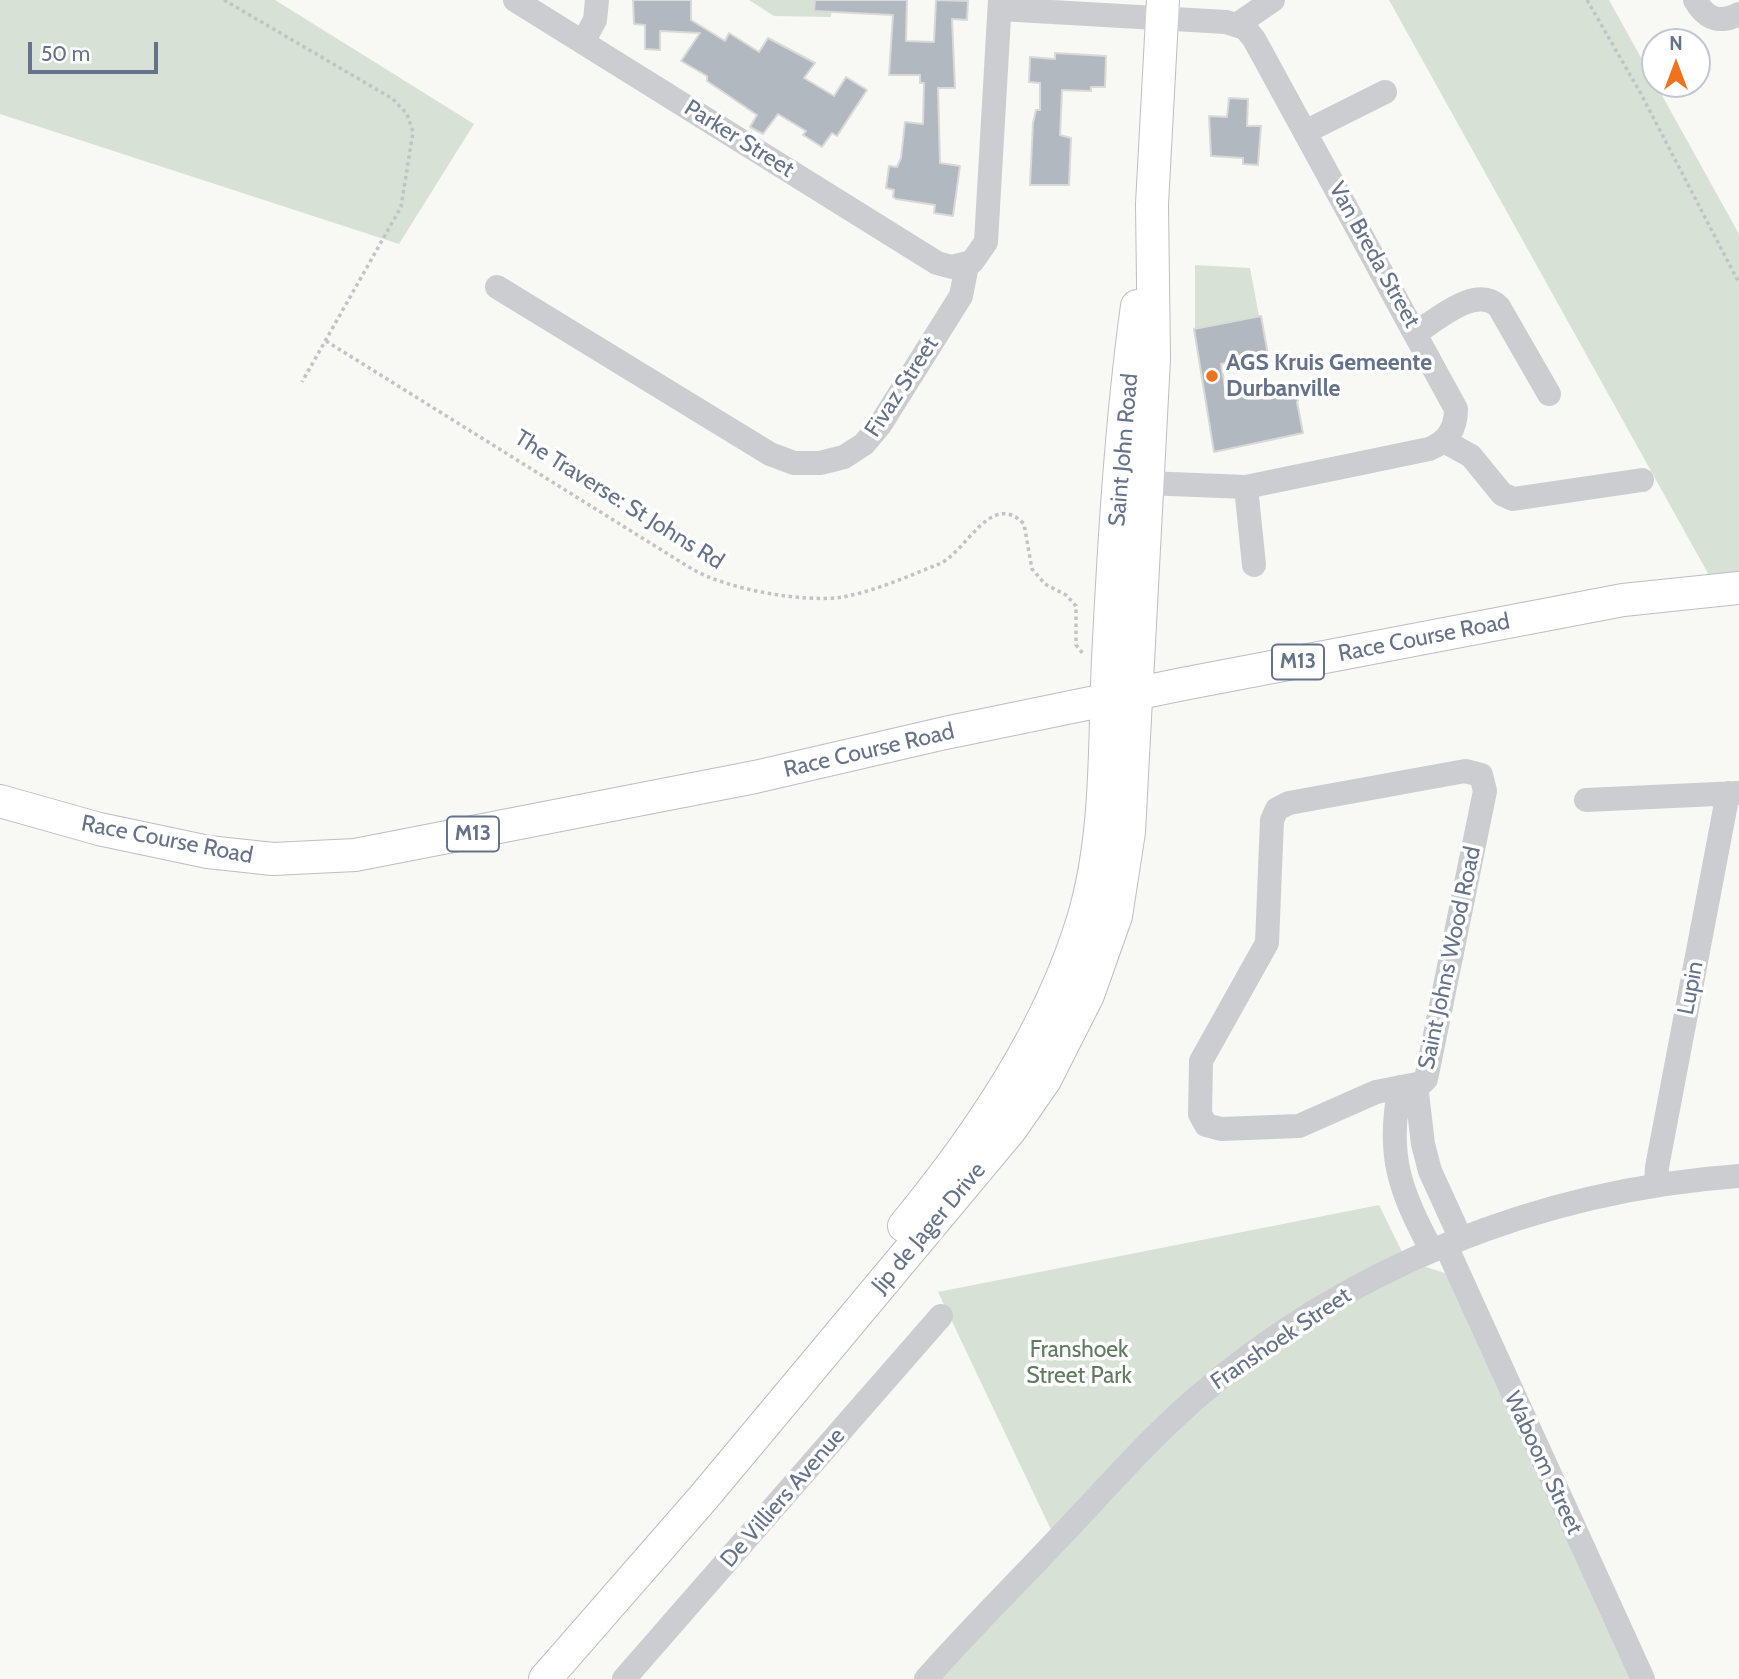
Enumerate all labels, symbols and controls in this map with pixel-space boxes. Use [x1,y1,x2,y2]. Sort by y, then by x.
scale bar [32,28,161,72]
north arrow [1641,28,1711,98]
text: N [1669,32,1683,55]
text: 50 m [41,41,90,66]
street label: Parker Street [679,94,799,184]
street label: Van Breda Street [1323,177,1425,333]
street label: Fivaz Street [859,332,945,442]
place label: AGS Kruis Gemeente Durbanville [1226,349,1432,403]
marker: AGS Kruis Gemeente Durbanville [1204,368,1220,384]
street label: Saint John Road [1104,372,1144,528]
street label: The Traverse: St Johns Rd [509,424,729,576]
street label: Race Course Road [1336,608,1512,668]
road number: M13 [1272,644,1324,680]
street label: Race Course Road [781,718,957,784]
street label: Race Course Road [79,810,255,870]
road number: M13 [447,816,499,852]
street label: Saint Johns Wood Road [1413,844,1487,1072]
street label: Lupin [1672,959,1710,1017]
street label: Jip de Jager Drive [866,1157,992,1299]
street label: Franshoek Street [1206,1282,1356,1396]
park label: Franshoek Street Park [1026,1336,1132,1390]
street label: Waboom Street [1498,1387,1588,1539]
street label: De Villiers Avenue [715,1423,851,1573]

